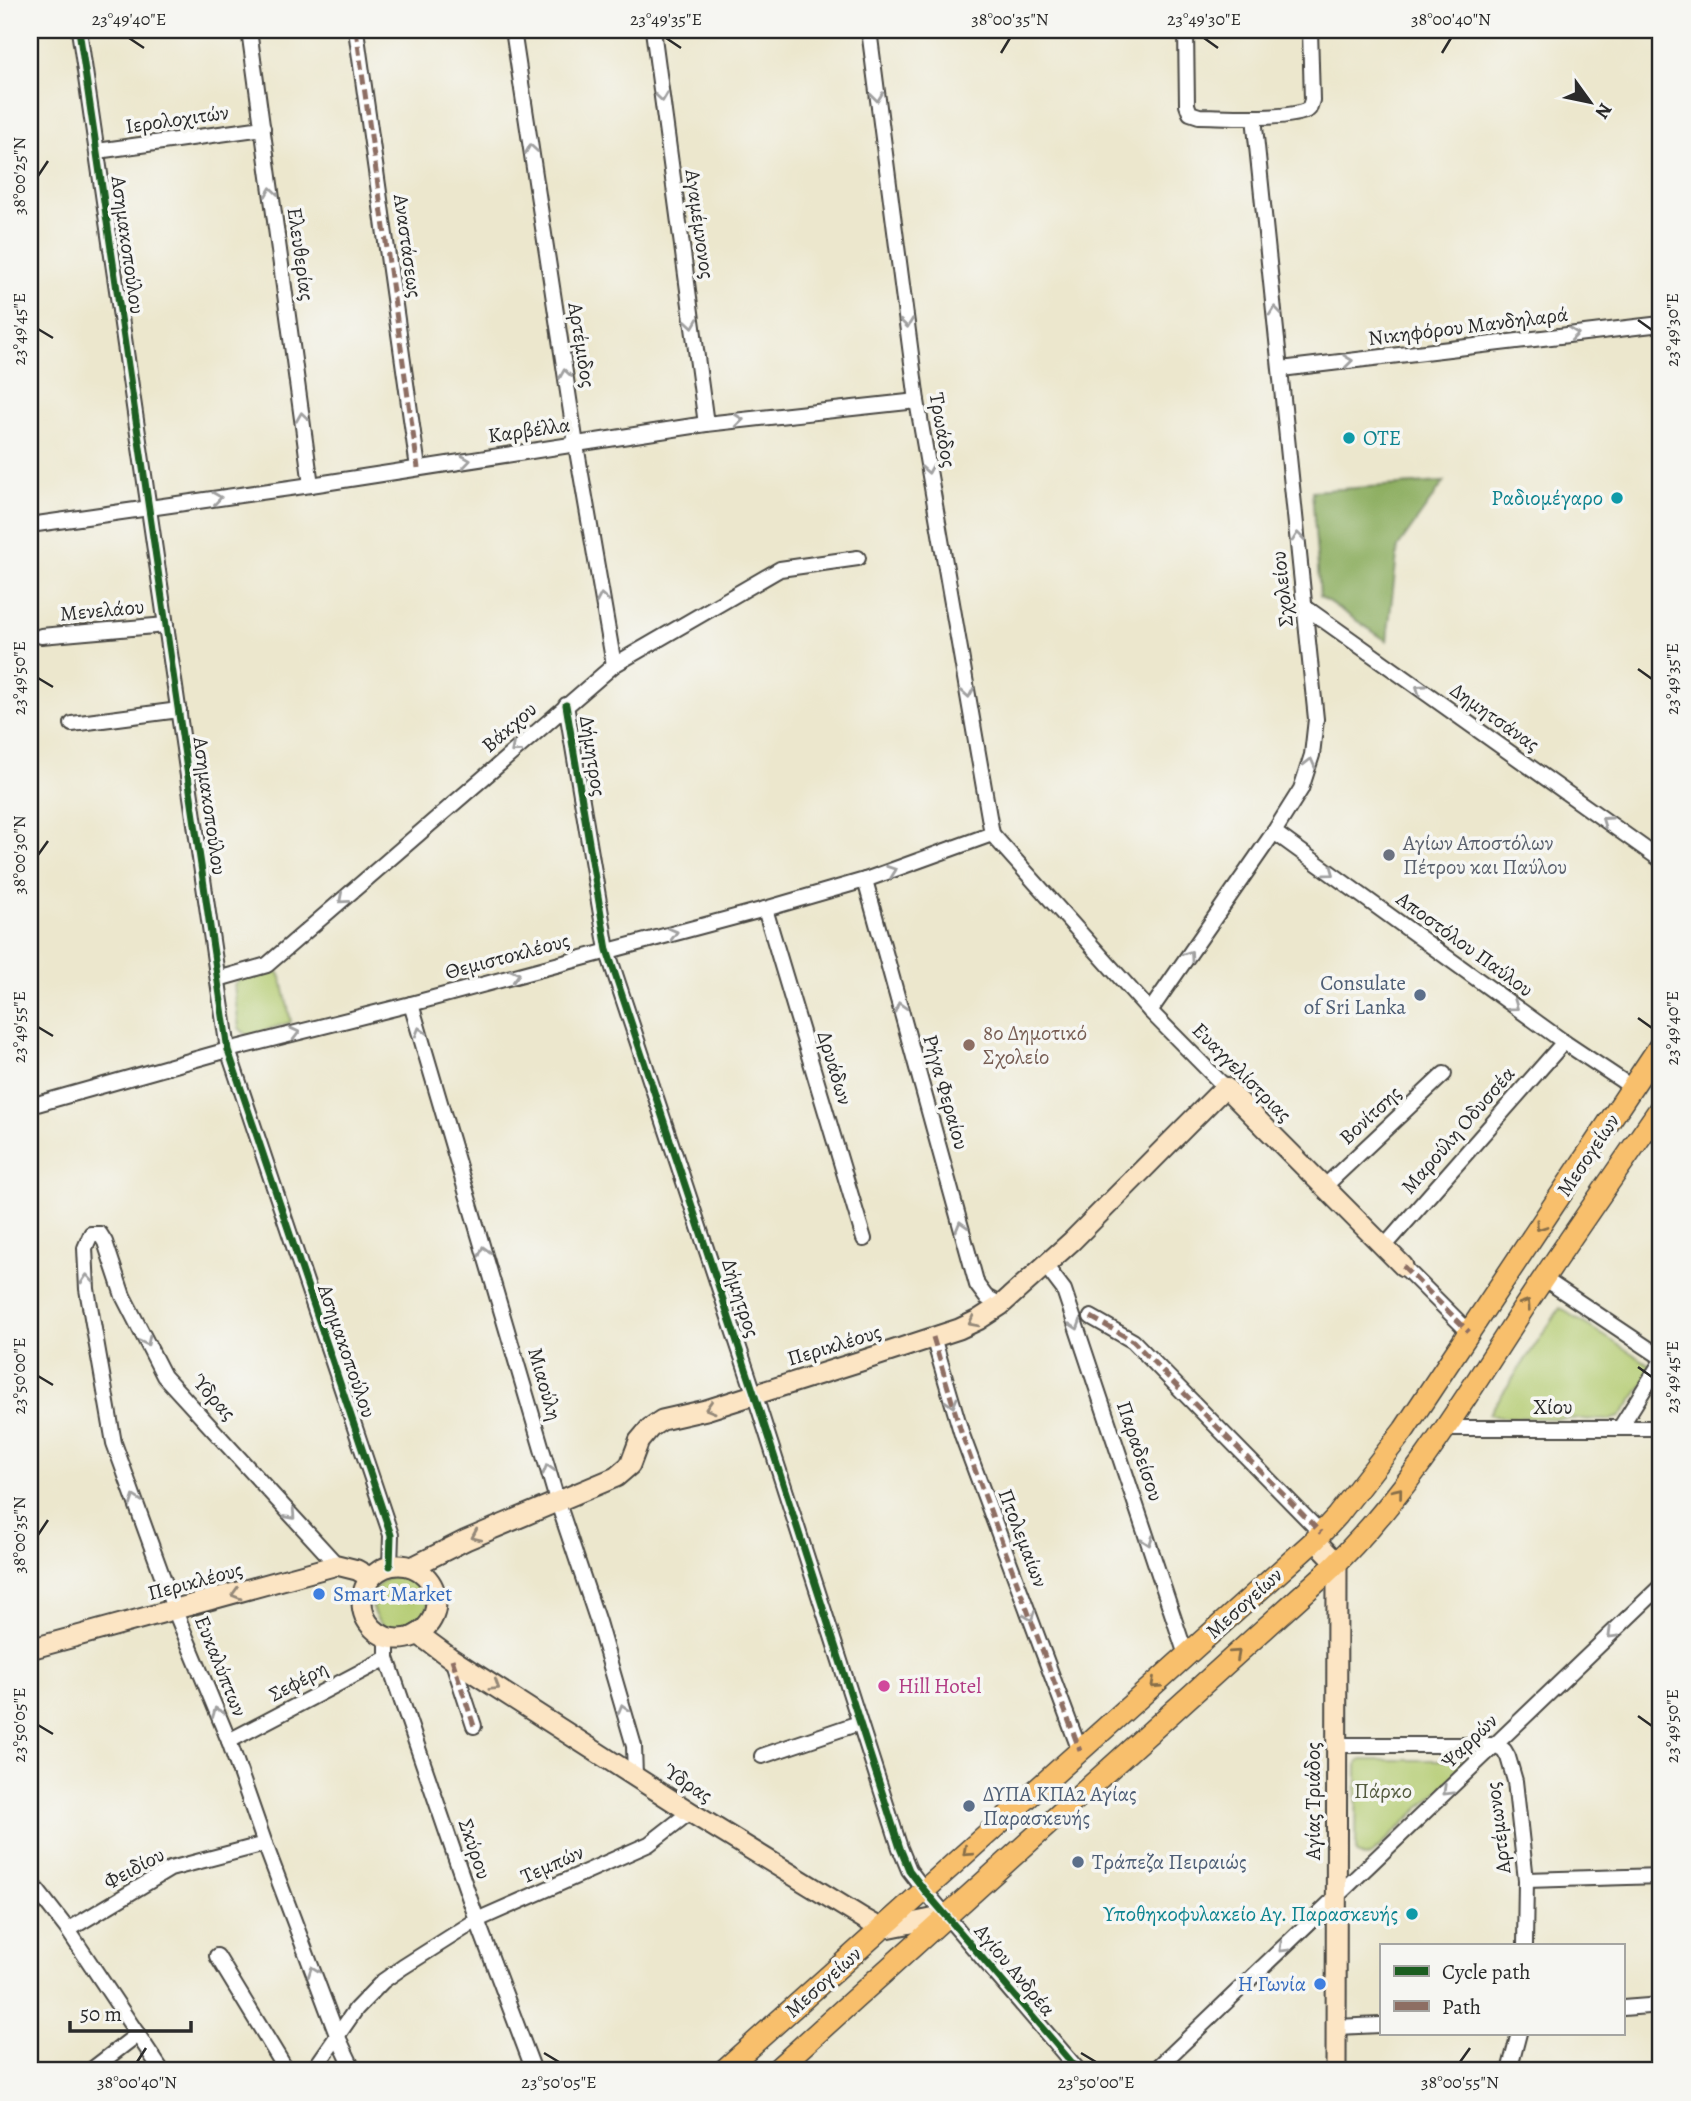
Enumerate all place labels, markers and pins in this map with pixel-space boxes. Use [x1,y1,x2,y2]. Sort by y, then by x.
place label: ΟΤΕ [1363,424,1401,452]
marker: ΟΤΕ [1341,430,1357,446]
place label: Ραδιομέγαρο [1491,484,1603,512]
marker: Ραδιομέγαρο [1609,490,1625,506]
place label: Αγίων Αποστόλων Πέτρου και Παύλου [1402,829,1567,881]
marker: Αγίων Αποστόλων Πέτρου και Παύλου [1381,847,1397,863]
place label: Consulate of Sri Lanka [1304,969,1406,1021]
marker: Consulate of Sri Lanka [1412,987,1428,1003]
place label: 8ο Δημοτικό Σχολείο [983,1019,1087,1071]
marker: 8ο Δημοτικό Σχολείο [961,1037,977,1053]
place label: Smart Market [333,1580,452,1608]
marker: Smart Market [311,1586,327,1602]
place label: Hill Hotel [898,1672,981,1700]
marker: Hill Hotel [876,1678,892,1694]
place label: ΔΥΠΑ ΚΠΑ2 Αγίας Παρασκευής [983,1780,1137,1832]
marker: ΔΥΠΑ ΚΠΑ2 Αγίας Παρασκευής [961,1798,977,1814]
place label: Τράπεζα Πειραιώς [1092,1848,1247,1876]
marker: Τράπεζα Πειραιώς [1070,1854,1086,1870]
place label: Υποθηκοφυλακείο Αγ. Παρασκευής [1103,1900,1398,1928]
marker: Υποθηκοφυλακείο Αγ. Παρασκευής [1404,1906,1420,1922]
place label: Η Γωνία [1238,1970,1306,1998]
marker: Η Γωνία [1312,1976,1328,1992]

